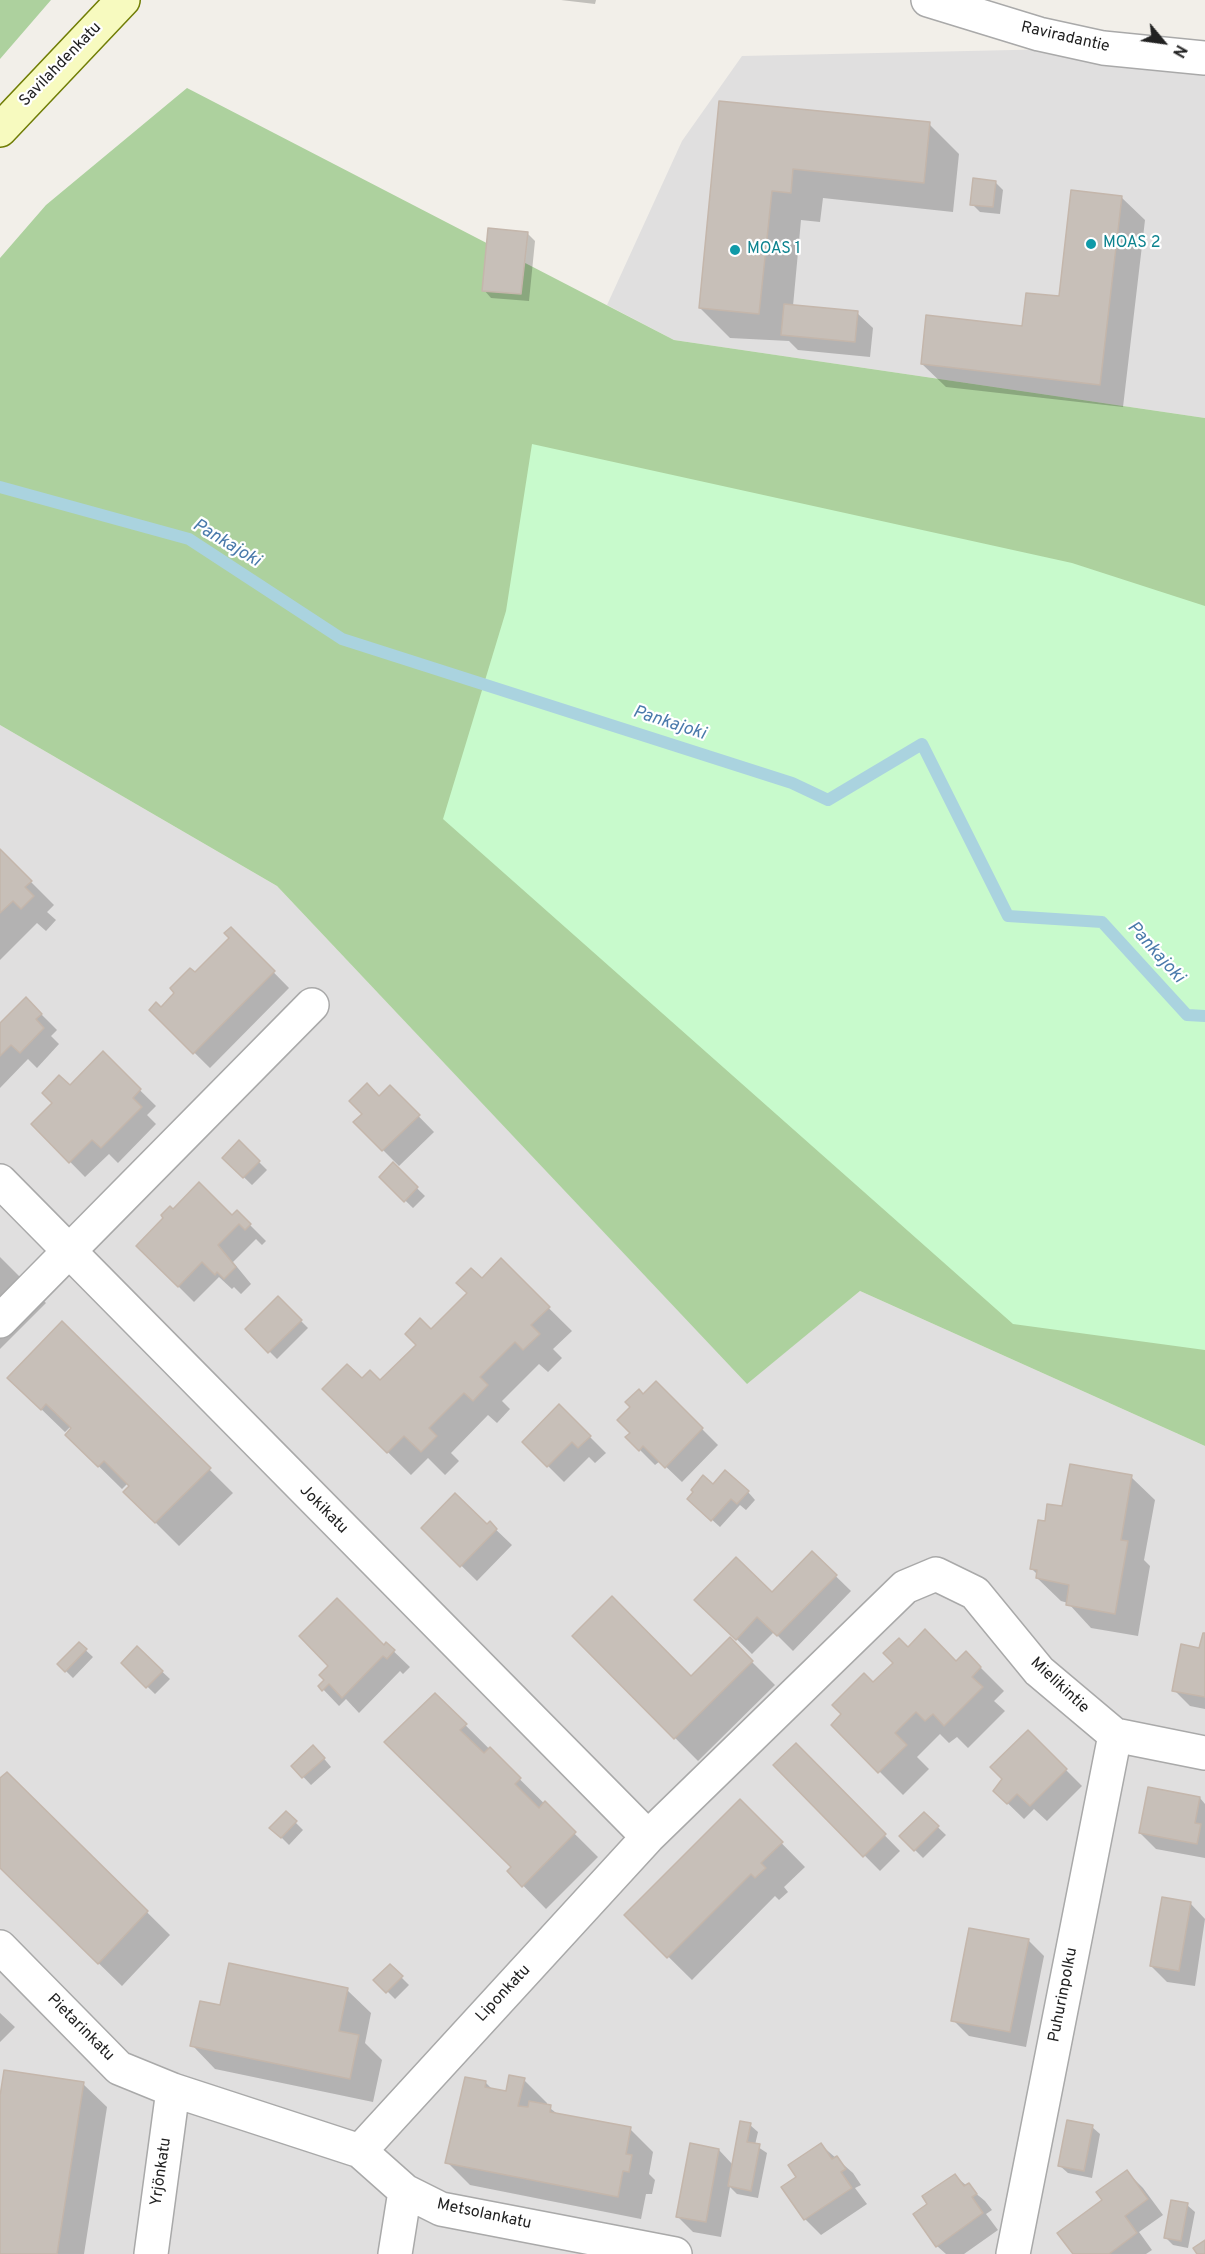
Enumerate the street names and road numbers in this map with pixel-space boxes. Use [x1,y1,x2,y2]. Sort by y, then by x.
street label: Raviradantie [1019,18,1111,58]
street label: Savilahdenkatu [16,19,106,111]
street label: Jokikatu [295,1482,351,1538]
street label: Mielikintie [1026,1654,1092,1718]
street label: Puhurinpolku [1045,1946,1083,2044]
street label: Liponkatu [473,1961,535,2027]
street label: Pietarinkatu [42,1990,118,2066]
street label: Yrjönkatu [148,2137,176,2207]
street label: Metsolankatu [435,2196,533,2234]

